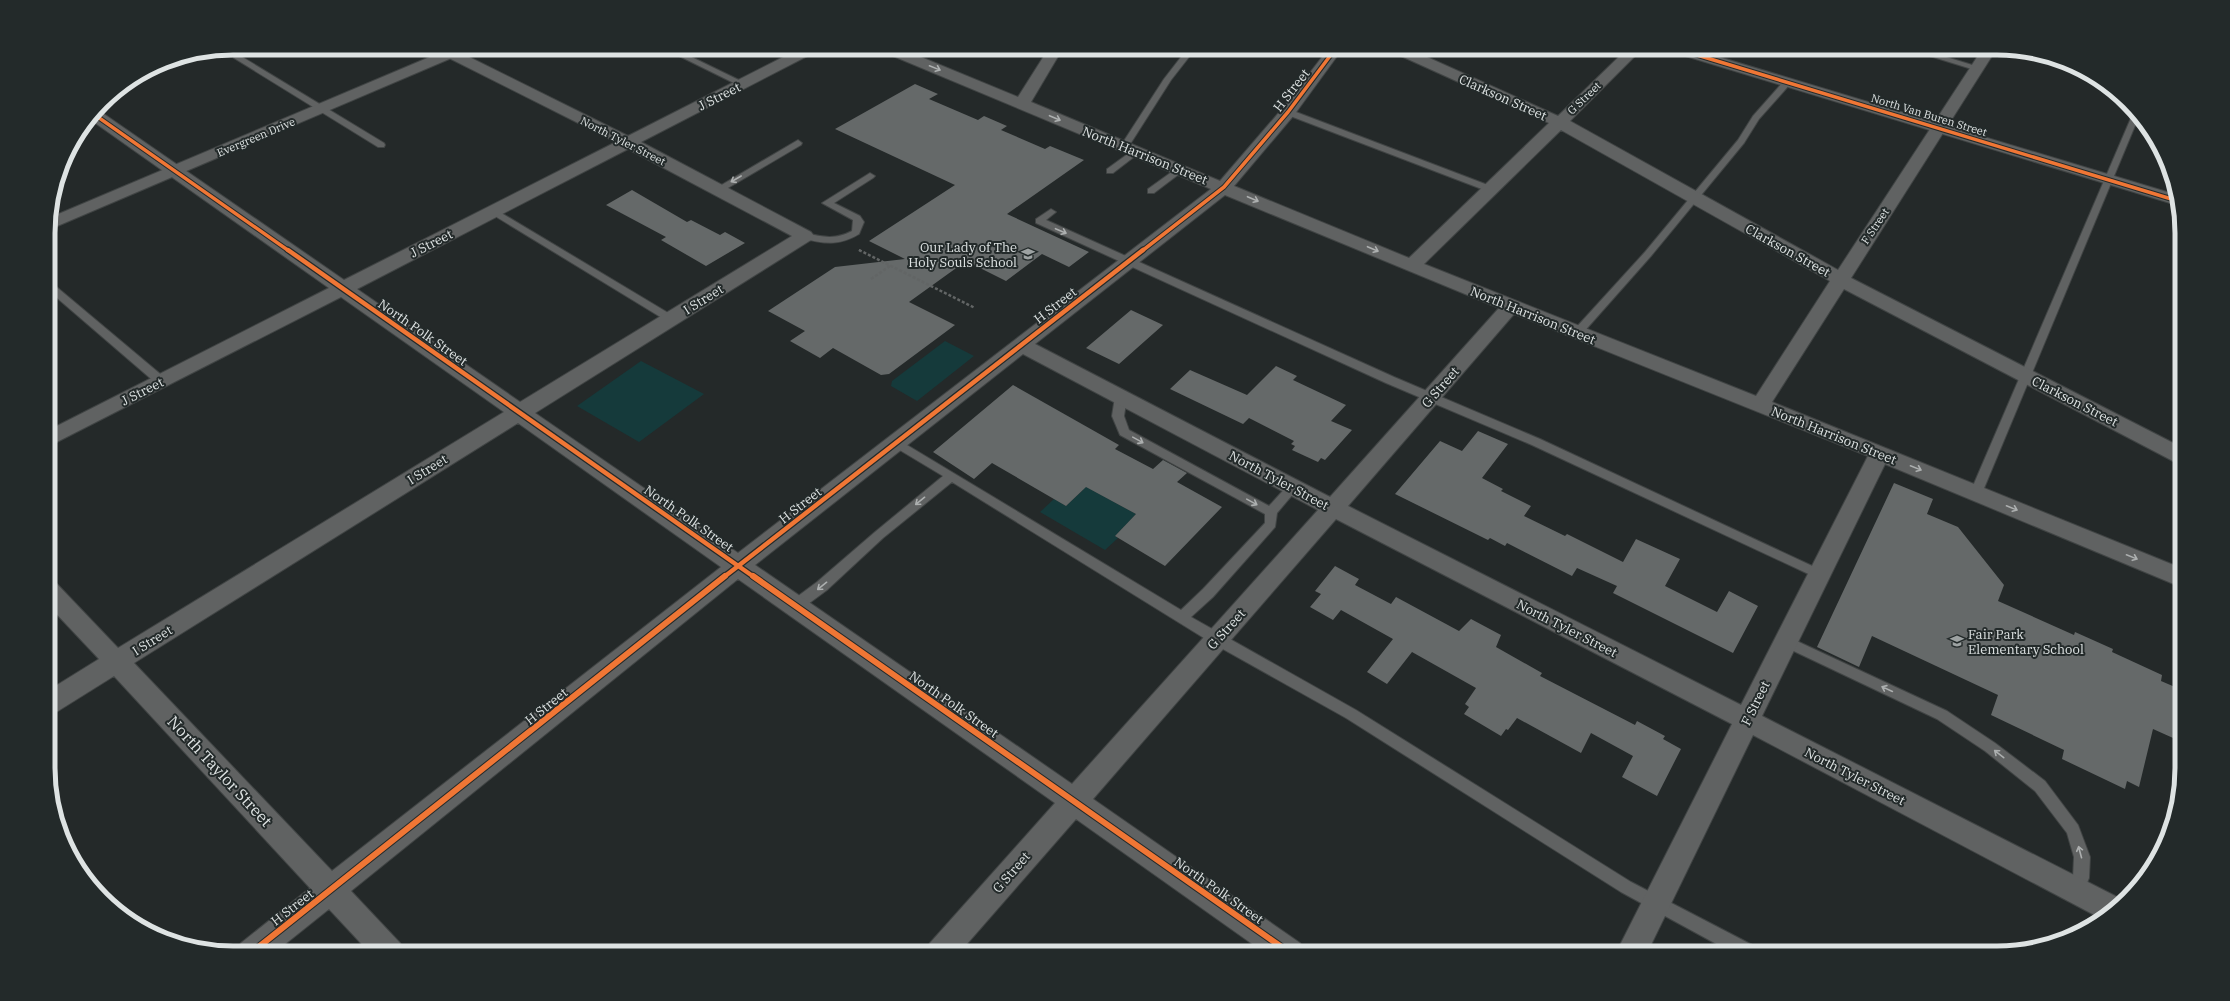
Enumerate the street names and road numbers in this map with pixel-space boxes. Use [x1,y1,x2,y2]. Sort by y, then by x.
street label: H Street [1269,65,1314,115]
street label: Clarkson Street [1456,71,1550,125]
street label: J Street [695,78,744,114]
street label: G Street [1564,79,1604,117]
street label: North Van Buren Street [1869,91,1989,139]
street label: Evergreen Drive [215,114,297,160]
street label: North Tyler Street [578,114,668,169]
street label: North Harrison Street [1080,123,1210,188]
street label: F Street [1858,205,1892,247]
street label: Clarkson Street [1742,220,1833,281]
street label: J Street [407,225,456,261]
street label: I Street [680,280,727,318]
street label: H Street [1030,283,1080,327]
street label: North Harrison Street [1468,283,1598,348]
street label: North Polk Street [375,295,471,370]
street label: G Street [1418,363,1463,411]
street label: Clarkson Street [2029,372,2121,431]
street label: J Street [118,373,167,409]
street label: North Harrison Street [1769,403,1899,468]
street label: North Tyler Street [1226,447,1332,514]
street label: I Street [404,450,451,488]
street label: North Polk Street [641,481,737,556]
street label: H Street [775,483,825,527]
street label: North Tyler Street [1514,596,1620,661]
street label: G Street [1204,605,1249,653]
street label: I Street [129,621,176,659]
street label: North Polk Street [906,667,1002,742]
street label: F Street [1737,678,1774,728]
street label: H Street [522,684,571,729]
street label: North Taylor Street [163,711,277,831]
street label: North Tyler Street [1802,744,1908,809]
street label: G Street [989,848,1034,896]
street label: North Polk Street [1171,853,1267,928]
street label: H Street [267,885,317,929]

